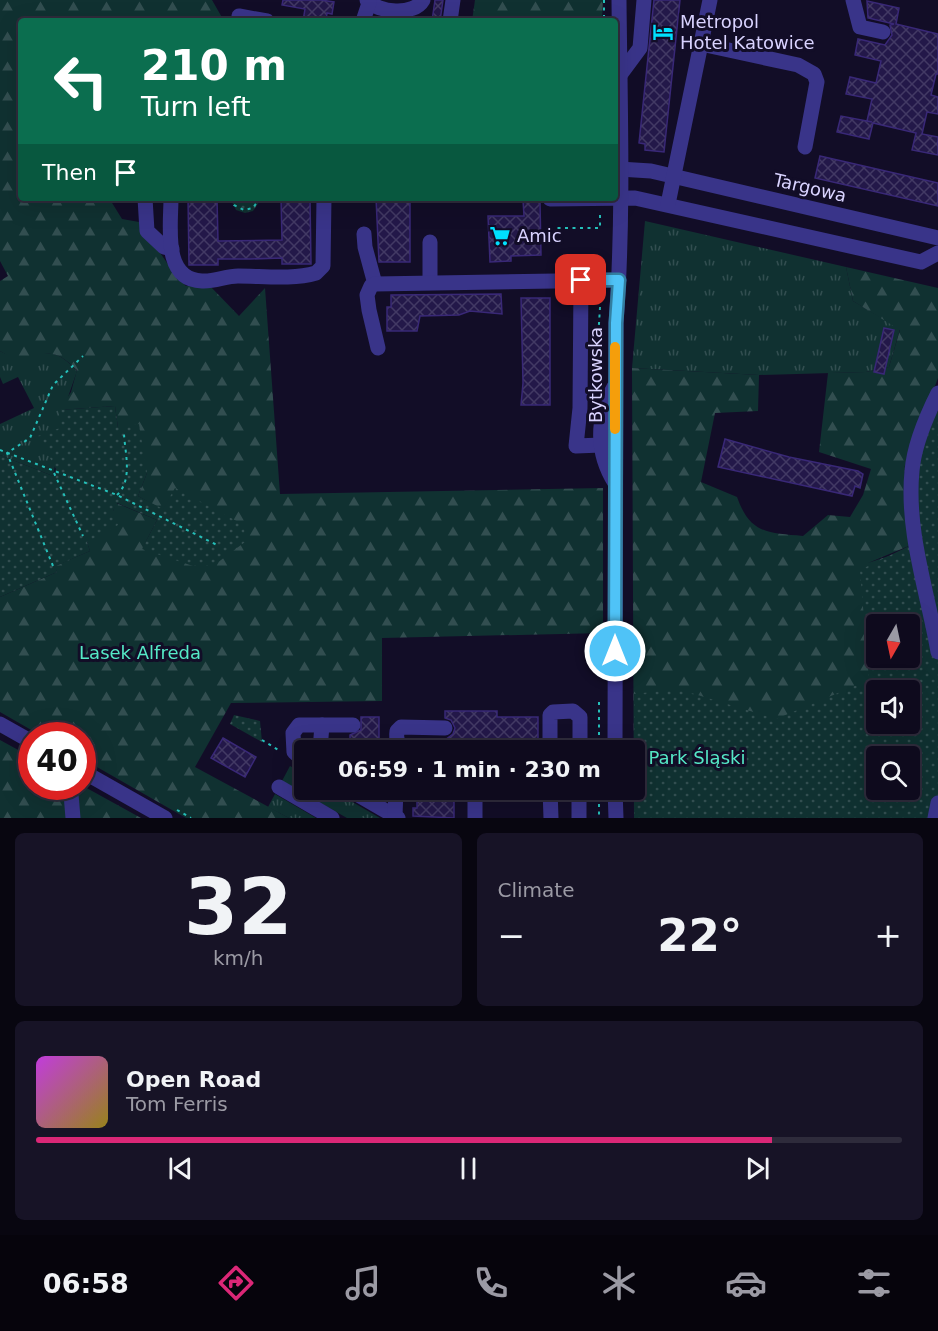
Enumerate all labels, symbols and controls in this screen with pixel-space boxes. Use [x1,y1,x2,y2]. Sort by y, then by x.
place label: Metropol Hotel Katowice [680,11,815,53]
hotel icon: Metropol Hotel Katowice [651,20,675,44]
text: 210 m [141,41,287,90]
icon: left [42,42,120,120]
text: Turn left [141,91,251,122]
icon: arrive [109,156,142,189]
text: Then [42,160,97,185]
street label: Targowa [771,169,849,206]
supermarket icon: Amic [488,224,512,248]
place label: Amic [517,225,562,246]
pin [555,254,606,305]
icon: arrive [564,263,597,296]
street label: Bytkowska [585,327,606,423]
north arrow [866,614,920,668]
map controls [866,614,920,800]
position arrow [583,619,647,683]
park label: Lasek Alfreda [79,642,201,663]
button: sound [866,680,920,734]
speed limit sign: 40 [18,722,96,800]
button: search [866,746,920,800]
park label: Park Śląski [649,747,745,768]
text: 06:59 · 1 min · 230 m [338,757,601,782]
text: 32 [184,862,293,952]
text: Climate [498,878,574,902]
text: 22° [657,909,742,962]
text: − [498,916,525,955]
text: + [874,916,902,955]
text: km/h [213,946,263,970]
text: Open Road [126,1067,261,1092]
text: Tom Ferris [126,1092,228,1116]
icon: previous [164,1152,197,1185]
icon: pause [452,1152,485,1185]
icon: next [741,1152,774,1185]
icon: directions [215,1262,257,1304]
icon: music [342,1262,384,1304]
icon: phone [470,1262,512,1304]
icon: climate [598,1262,640,1304]
icon: car [725,1262,767,1304]
icon: filters [853,1262,895,1304]
text: 06:58 [43,1268,129,1299]

